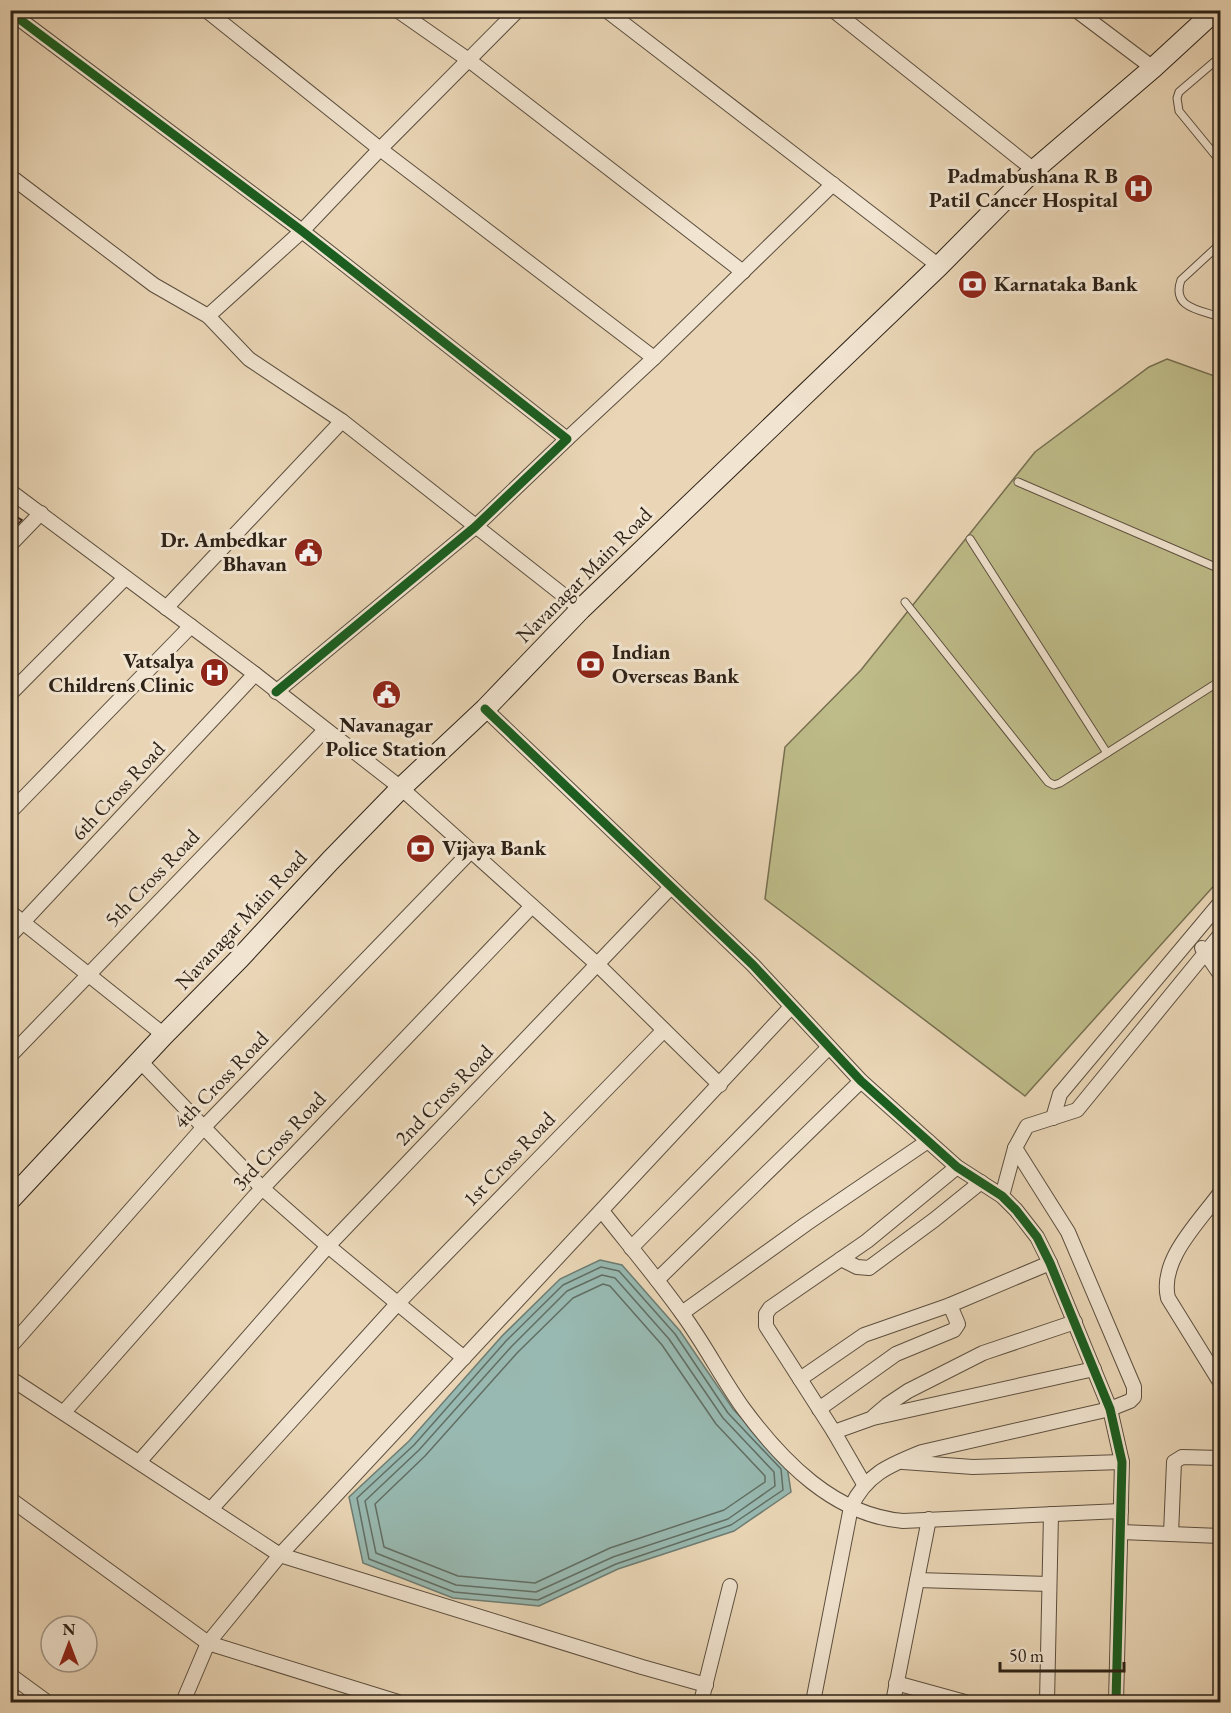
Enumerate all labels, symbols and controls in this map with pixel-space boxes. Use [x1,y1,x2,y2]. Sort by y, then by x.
place label: Padmabushana R B Patil Cancer Hospital [929,162,1118,213]
hospital icon: Padmabushana R B Patil Cancer Hospital [1123,172,1155,204]
bank icon: Karnataka Bank [957,268,989,300]
place label: Karnataka Bank [994,270,1138,297]
street label: Navanagar Main Road [510,501,658,648]
place label: Dr. Ambedkar Bhavan [160,526,287,577]
public building icon: Dr. Ambedkar Bhavan [292,536,324,568]
place label: Indian Overseas Bank [612,638,739,689]
place label: Vatsalya Childrens Clinic [49,647,195,698]
bank icon: Indian Overseas Bank [575,648,607,680]
hospital icon: Vatsalya Childrens Clinic [199,657,231,689]
public building icon: Navanagar Police Station [370,678,402,710]
place label: Navanagar Police Station [326,711,447,762]
street label: 6th Cross Road [65,735,171,846]
street label: 5th Cross Road [98,823,205,932]
bank icon: Vijaya Bank [405,832,437,864]
place label: Vijaya Bank [442,834,547,861]
street label: Navanagar Main Road [169,844,313,995]
street label: 4th Cross Road [167,1025,274,1134]
street label: 2nd Cross Road [389,1038,499,1151]
street label: 3rd Cross Road [226,1085,332,1196]
street label: 1st Cross Road [457,1105,561,1212]
north arrow [39,1614,99,1674]
text: N [63,1619,76,1640]
scale bar [1000,1635,1124,1673]
text: 50 m [1009,1644,1044,1667]

